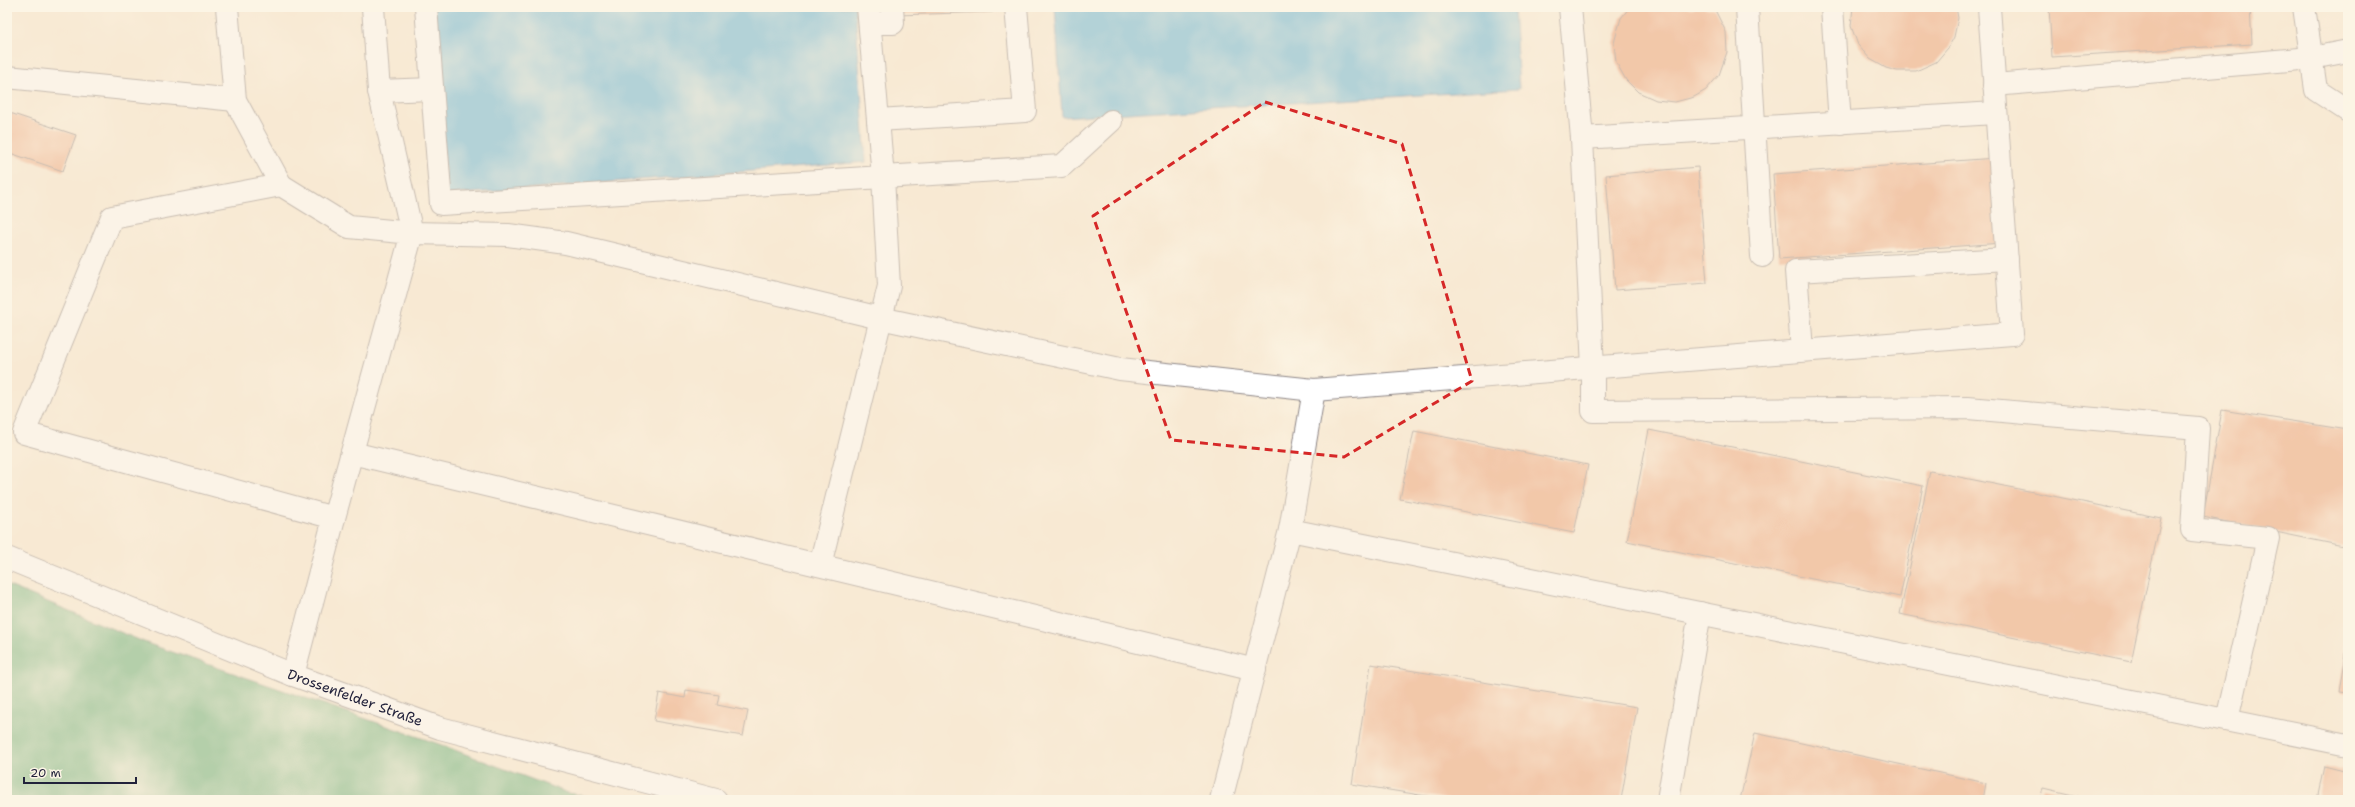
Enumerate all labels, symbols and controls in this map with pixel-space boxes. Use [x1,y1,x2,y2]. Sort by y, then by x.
street label: Drossenfelder Straße [285,665,425,730]
scale bar [24,759,136,785]
text: 20 m [30,765,61,781]

